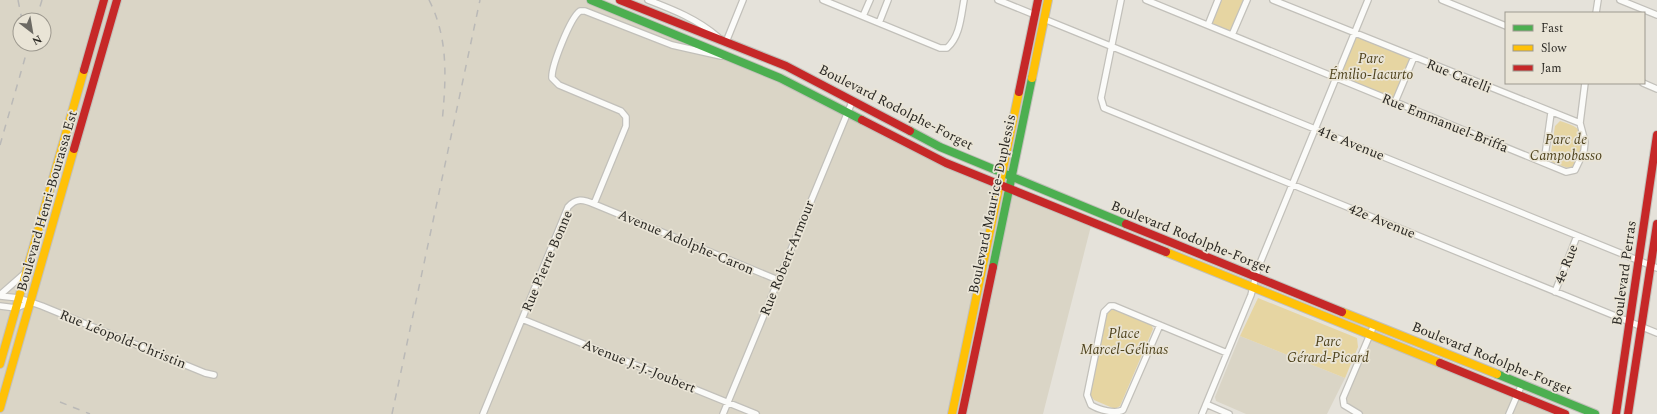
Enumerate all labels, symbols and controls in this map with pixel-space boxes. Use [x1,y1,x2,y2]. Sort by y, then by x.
north arrow [12,12,52,52]
legend [1505,12,1645,84]
text: Fast [1541,19,1563,38]
text: N [29,31,45,50]
text: Slow [1541,39,1567,58]
park label: Parc Émilio-Iacurto [1329,48,1413,85]
street label: Rue Catelli [1423,53,1495,99]
street label: Boulevard Rodolphe-Forget [815,59,977,155]
text: Jam [1541,59,1562,78]
street label: Rue Emmanuel-Briffa [1378,88,1512,158]
street label: Boulevard Henri-Bourassa Est [11,108,83,294]
street label: Boulevard Maurice-Duplessis [963,112,1021,296]
street label: 41e Avenue [1314,120,1388,166]
park label: Parc de Campobasso [1530,129,1602,166]
street label: Boulevard Rodolphe-Forget [1108,195,1274,279]
street label: Rue Robert-Armour [754,197,820,319]
street label: 42e Avenue [1345,198,1419,244]
street label: Avenue Adolphe-Caron [615,204,757,280]
street label: Rue Pierre Bonne [516,207,578,315]
street label: Boulevard Perras [1606,219,1642,327]
street label: 4e Rue [1549,241,1584,287]
street label: Rue Léopold-Christin [56,304,190,374]
street label: Boulevard Rodolphe-Forget [1409,316,1575,400]
park label: Place Marcel-Gélinas [1080,323,1168,360]
park label: Parc Gérard-Picard [1287,331,1369,368]
street label: Avenue J.-J.-Joubert [579,334,699,398]

